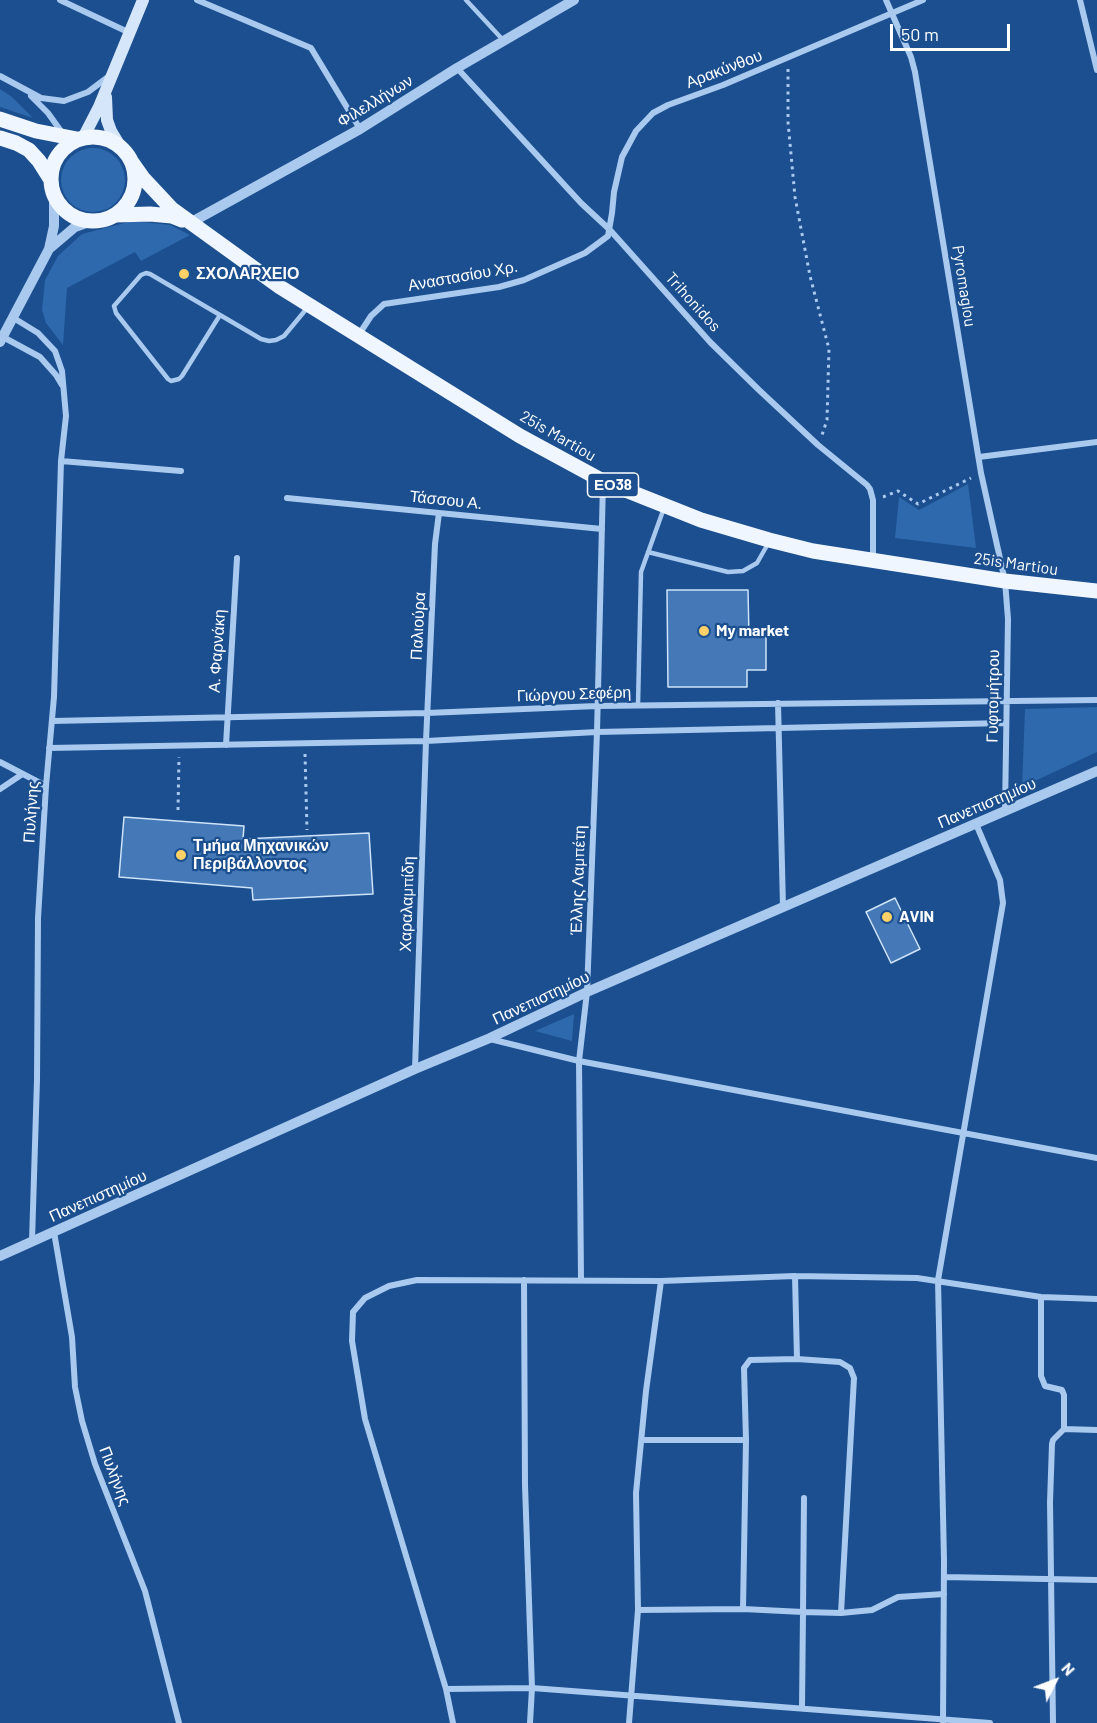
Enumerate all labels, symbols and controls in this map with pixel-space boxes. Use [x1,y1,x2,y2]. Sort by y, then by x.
scale bar [893,12,1013,50]
text: 50 m [901,23,939,45]
street label: Αρακύνθου [683,46,765,92]
street label: Φιλελλήνων [334,71,416,131]
street label: Pyromaglou [948,244,980,328]
street label: Αναστασίου Χρ. [407,257,519,295]
place label: ΣΧΟΛΑΡΧΕΙΟ [196,264,299,284]
marker: ΣΧΟΛΑΡΧΕΙΟ [177,267,191,281]
street label: Trihonidos [661,268,725,336]
street label: 25is Martiou [517,407,599,465]
road number: ΕΟ38 [588,473,638,497]
street label: Τάσσου Α. [409,487,483,513]
street label: 25is Martiou [973,549,1059,579]
street label: Παλιούρα [407,591,429,661]
street label: Α. Φαρνάκη [205,609,229,693]
place label: My market [716,621,789,641]
marker: My market [697,624,711,638]
street label: Γυφτομήτρου [983,649,1003,743]
street label: Γιώργου Σεφέρη [516,682,632,706]
street label: Πανεπιστημίου [935,774,1039,832]
street label: Πυλήνης [19,780,43,844]
street label: Έλλης Λαμπέτη [566,825,590,935]
place label: Τμήμα Μηχανικών Περιβάλλοντος [193,836,329,874]
marker: Τμήμα Μηχανικών Περιβάλλοντος [174,848,188,862]
street label: Χαραλαμπίδη [396,856,418,952]
place label: AVIN [899,907,934,927]
marker: AVIN [880,910,894,924]
street label: Πανεπιστημίου [489,967,593,1029]
street label: Πανεπιστημίου [46,1166,150,1226]
street label: Πυλήνης [95,1444,135,1508]
north arrow [1025,1651,1085,1711]
text: N [1058,1658,1079,1679]

